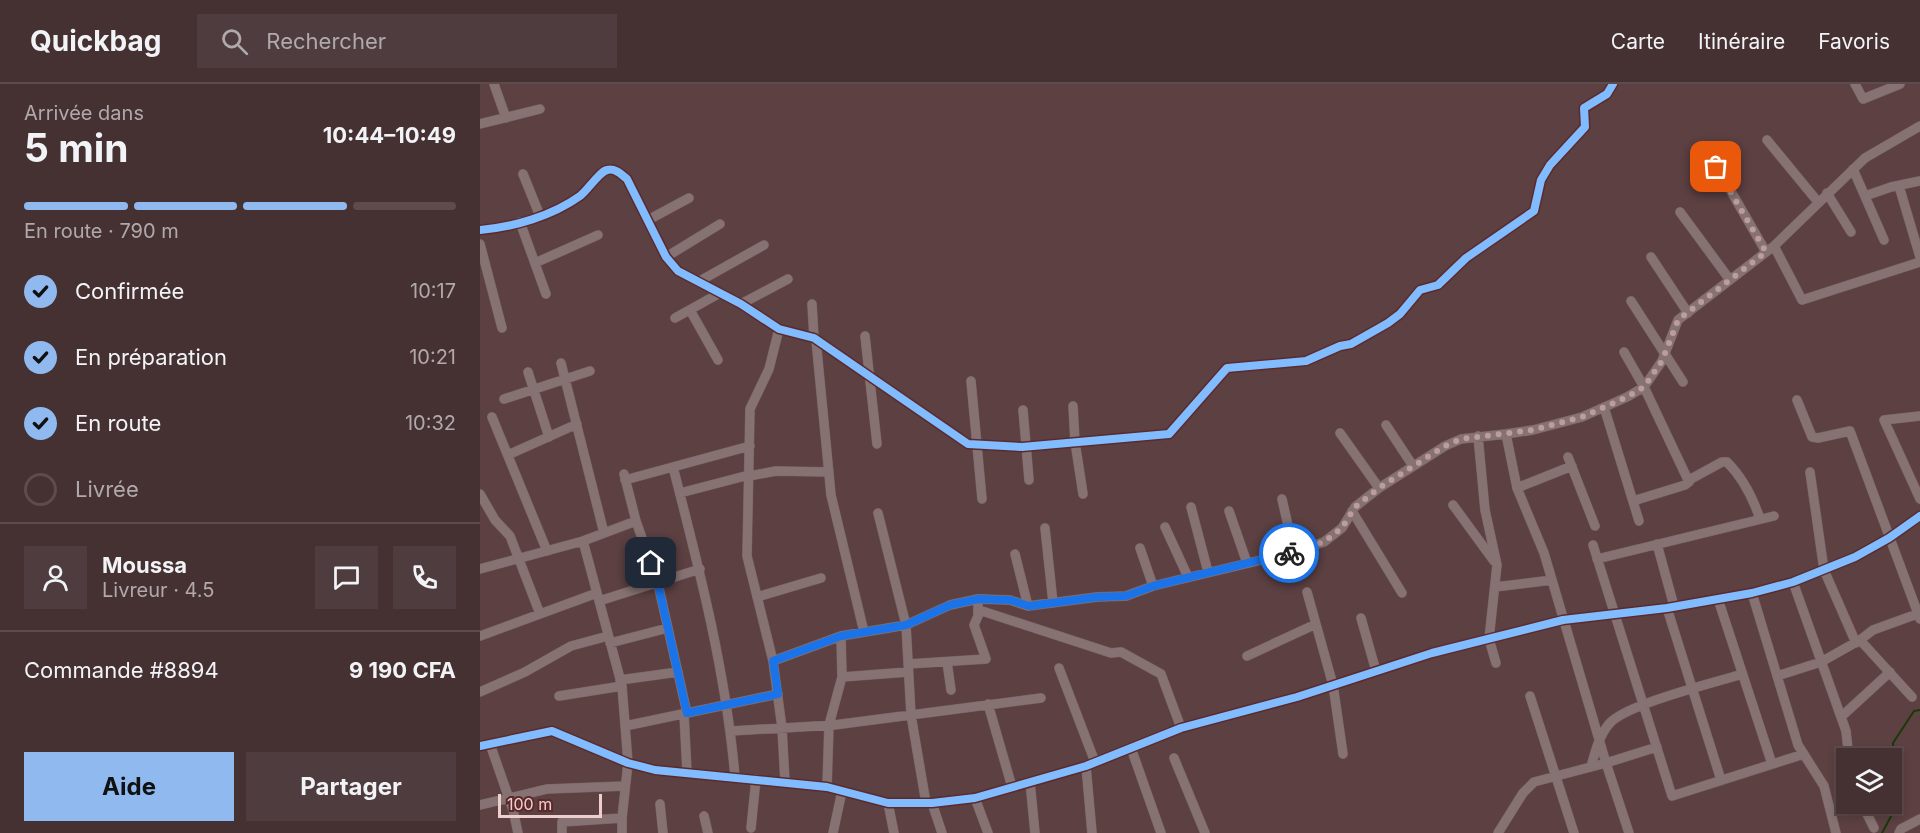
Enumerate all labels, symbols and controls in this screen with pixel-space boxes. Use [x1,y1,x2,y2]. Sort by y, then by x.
search box [197,14,617,68]
text: Quickbag [30,24,161,58]
icon: search [218,25,251,58]
text: Rechercher [266,28,386,54]
text: Carte [1611,29,1665,54]
text: Itinéraire [1698,29,1785,54]
text: Favoris [1818,29,1890,54]
text: Arrivée dans [24,101,144,125]
text: 10:44–10:49 [323,122,456,148]
text: 5 min [24,124,129,171]
pin [1690,141,1741,192]
icon: bag [1699,150,1732,183]
text: En route · 790 m [24,219,179,243]
icon: check [24,275,57,308]
text: Confirmée [75,278,184,304]
text: 10:17 [410,279,456,303]
icon: check [24,341,57,374]
text: En préparation [75,344,227,370]
text: 10:21 [409,345,456,369]
icon: check [24,407,57,440]
text: En route [75,410,161,436]
text: 10:32 [405,411,456,435]
text: Livrée [75,476,139,502]
courier [1259,523,1319,583]
pin [625,537,676,588]
icon: bike [1273,537,1306,570]
button: person [24,546,87,609]
button: chat [315,546,378,609]
button: phone [393,546,456,609]
icon: home [634,546,667,579]
text: Moussa [102,552,187,578]
text: Livreur · 4.5 [102,578,215,602]
text: Commande #8894 [24,657,219,683]
text: 9 190 CFA [349,657,456,683]
map controls [1836,748,1902,814]
button: layers [1836,748,1902,814]
button: Aide [24,752,234,821]
button: Partager [246,752,456,821]
scale bar [498,791,602,818]
text: 100 m [507,794,552,814]

